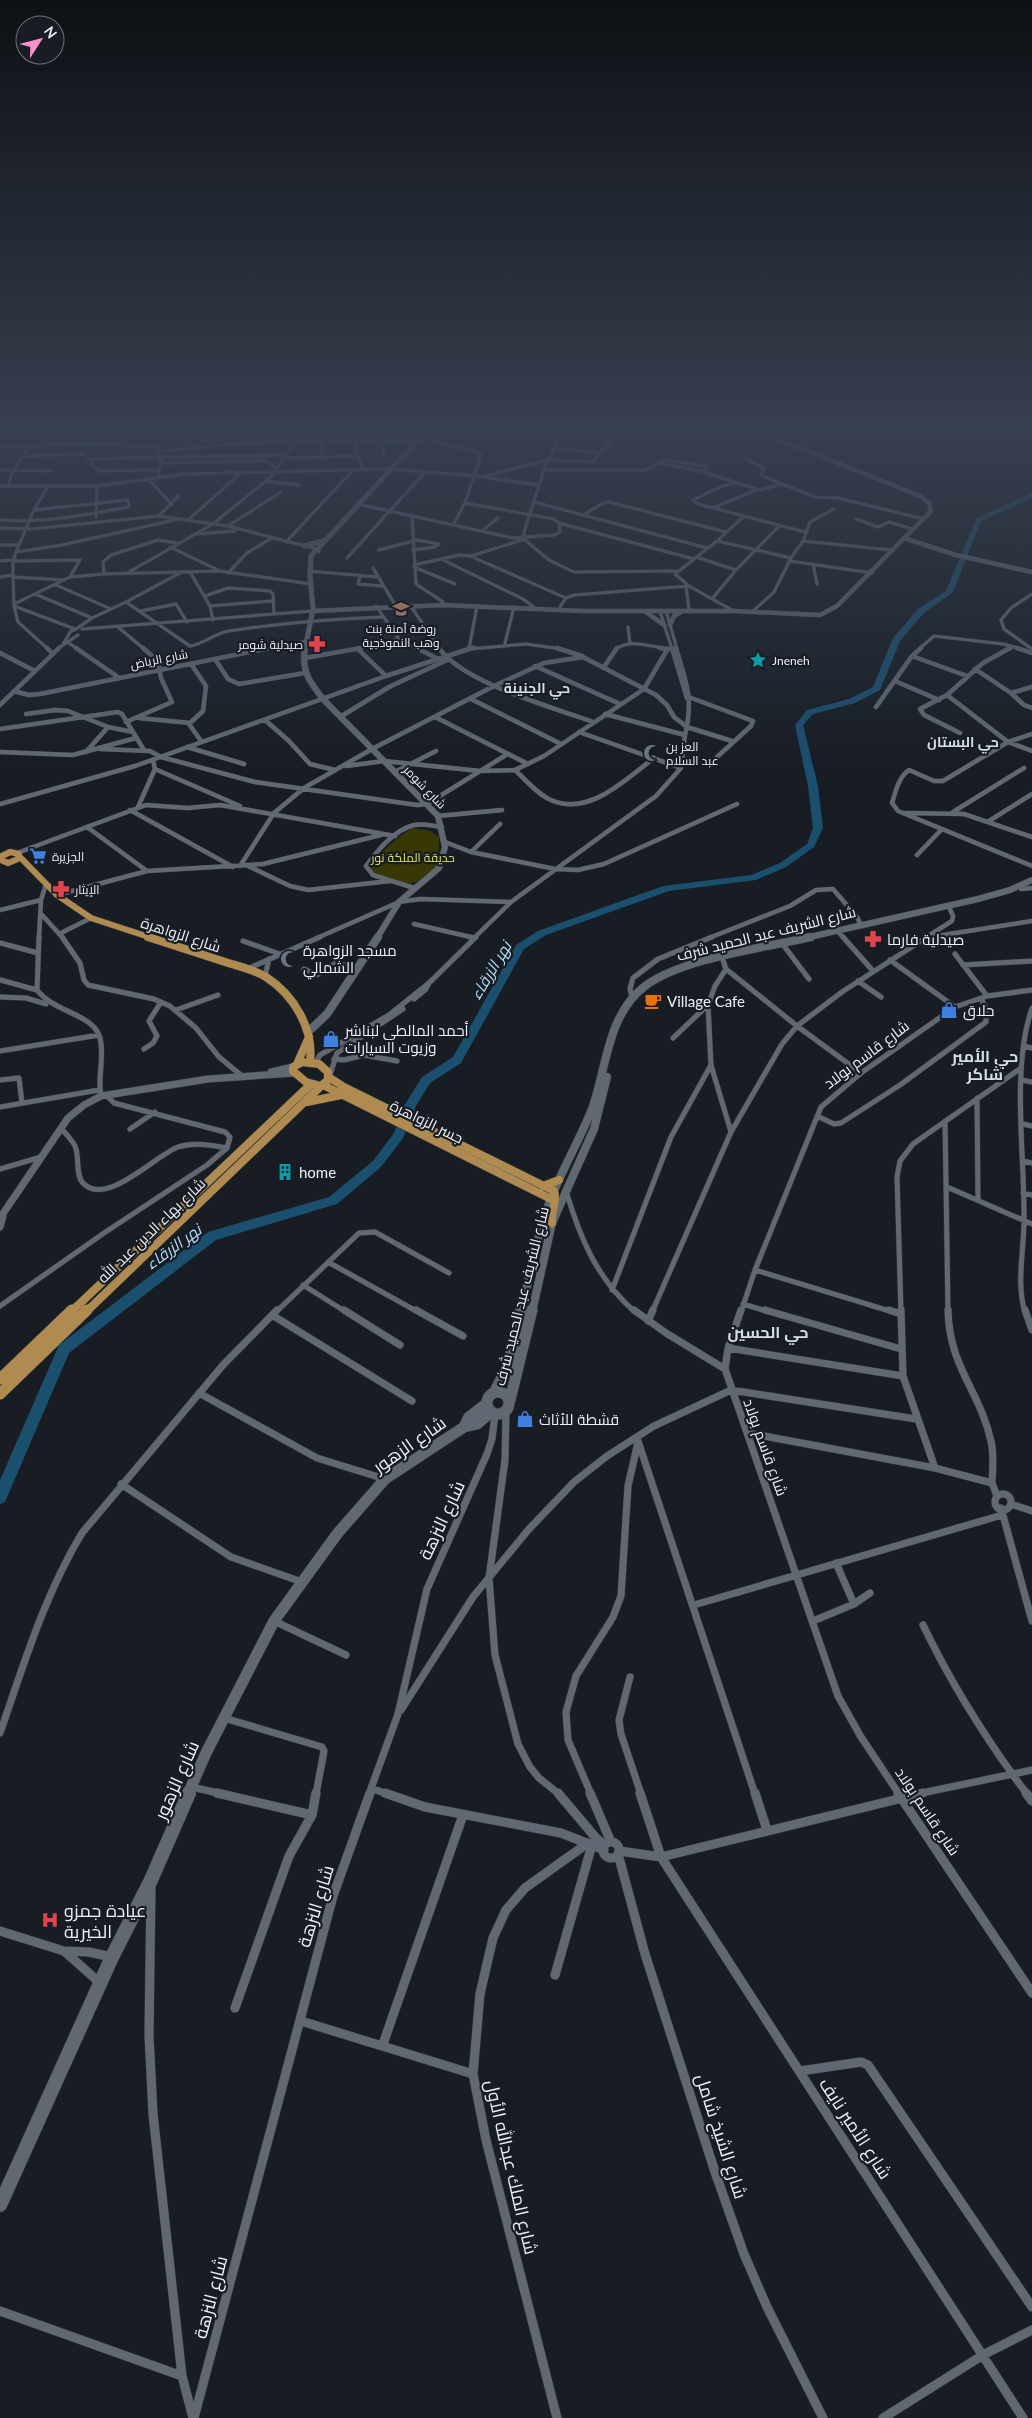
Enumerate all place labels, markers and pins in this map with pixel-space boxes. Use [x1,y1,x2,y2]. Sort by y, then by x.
school or university icon: روضة آمنة بنت وهب النموذجية [391,599,411,619]
place label: روضة آمنة بنت وهب النموذجية [363,621,439,650]
pharmacy icon: صيدلية شومر [307,634,327,654]
place label: صيدلية شومر [237,637,303,652]
place icon: Jneneh [748,650,768,670]
place label: Jneneh [772,653,810,668]
place label: العز بن عبد السلام [666,739,719,769]
mosque icon: العز بن عبد السلام [642,743,662,763]
supermarket icon: الجزيرة [28,846,48,866]
place label: الجزيرة [52,849,84,864]
pharmacy icon: الإيثار [51,879,71,899]
place label: الإيثار [74,882,99,897]
pharmacy icon: صيدلية فارما [863,929,883,949]
place label: صيدلية فارما [887,930,964,949]
place label: مسجد الزواهرة الشمالي [303,941,397,980]
mosque icon: مسجد الزواهرة الشمالي [279,949,299,969]
cafe icon: Village Cafe [643,991,663,1011]
place label: Village Cafe [667,992,745,1010]
shop icon: حلاق [939,1000,959,1020]
place label: حلاق [963,1001,994,1021]
place label: أحمد المالطي لبناشر وزيوت السيارات [344,1021,469,1057]
shop icon: أحمد المالطي لبناشر وزيوت السيارات [321,1029,341,1049]
building icon: home [275,1162,295,1182]
place label: home [299,1163,336,1181]
shop icon: قشطة للأثاث [515,1409,535,1429]
place label: قشطة للأثاث [539,1410,619,1428]
place label: عيادة جمزو الخيرية [64,1899,146,1943]
hospital icon: عيادة جمزو الخيرية [40,1910,60,1930]

